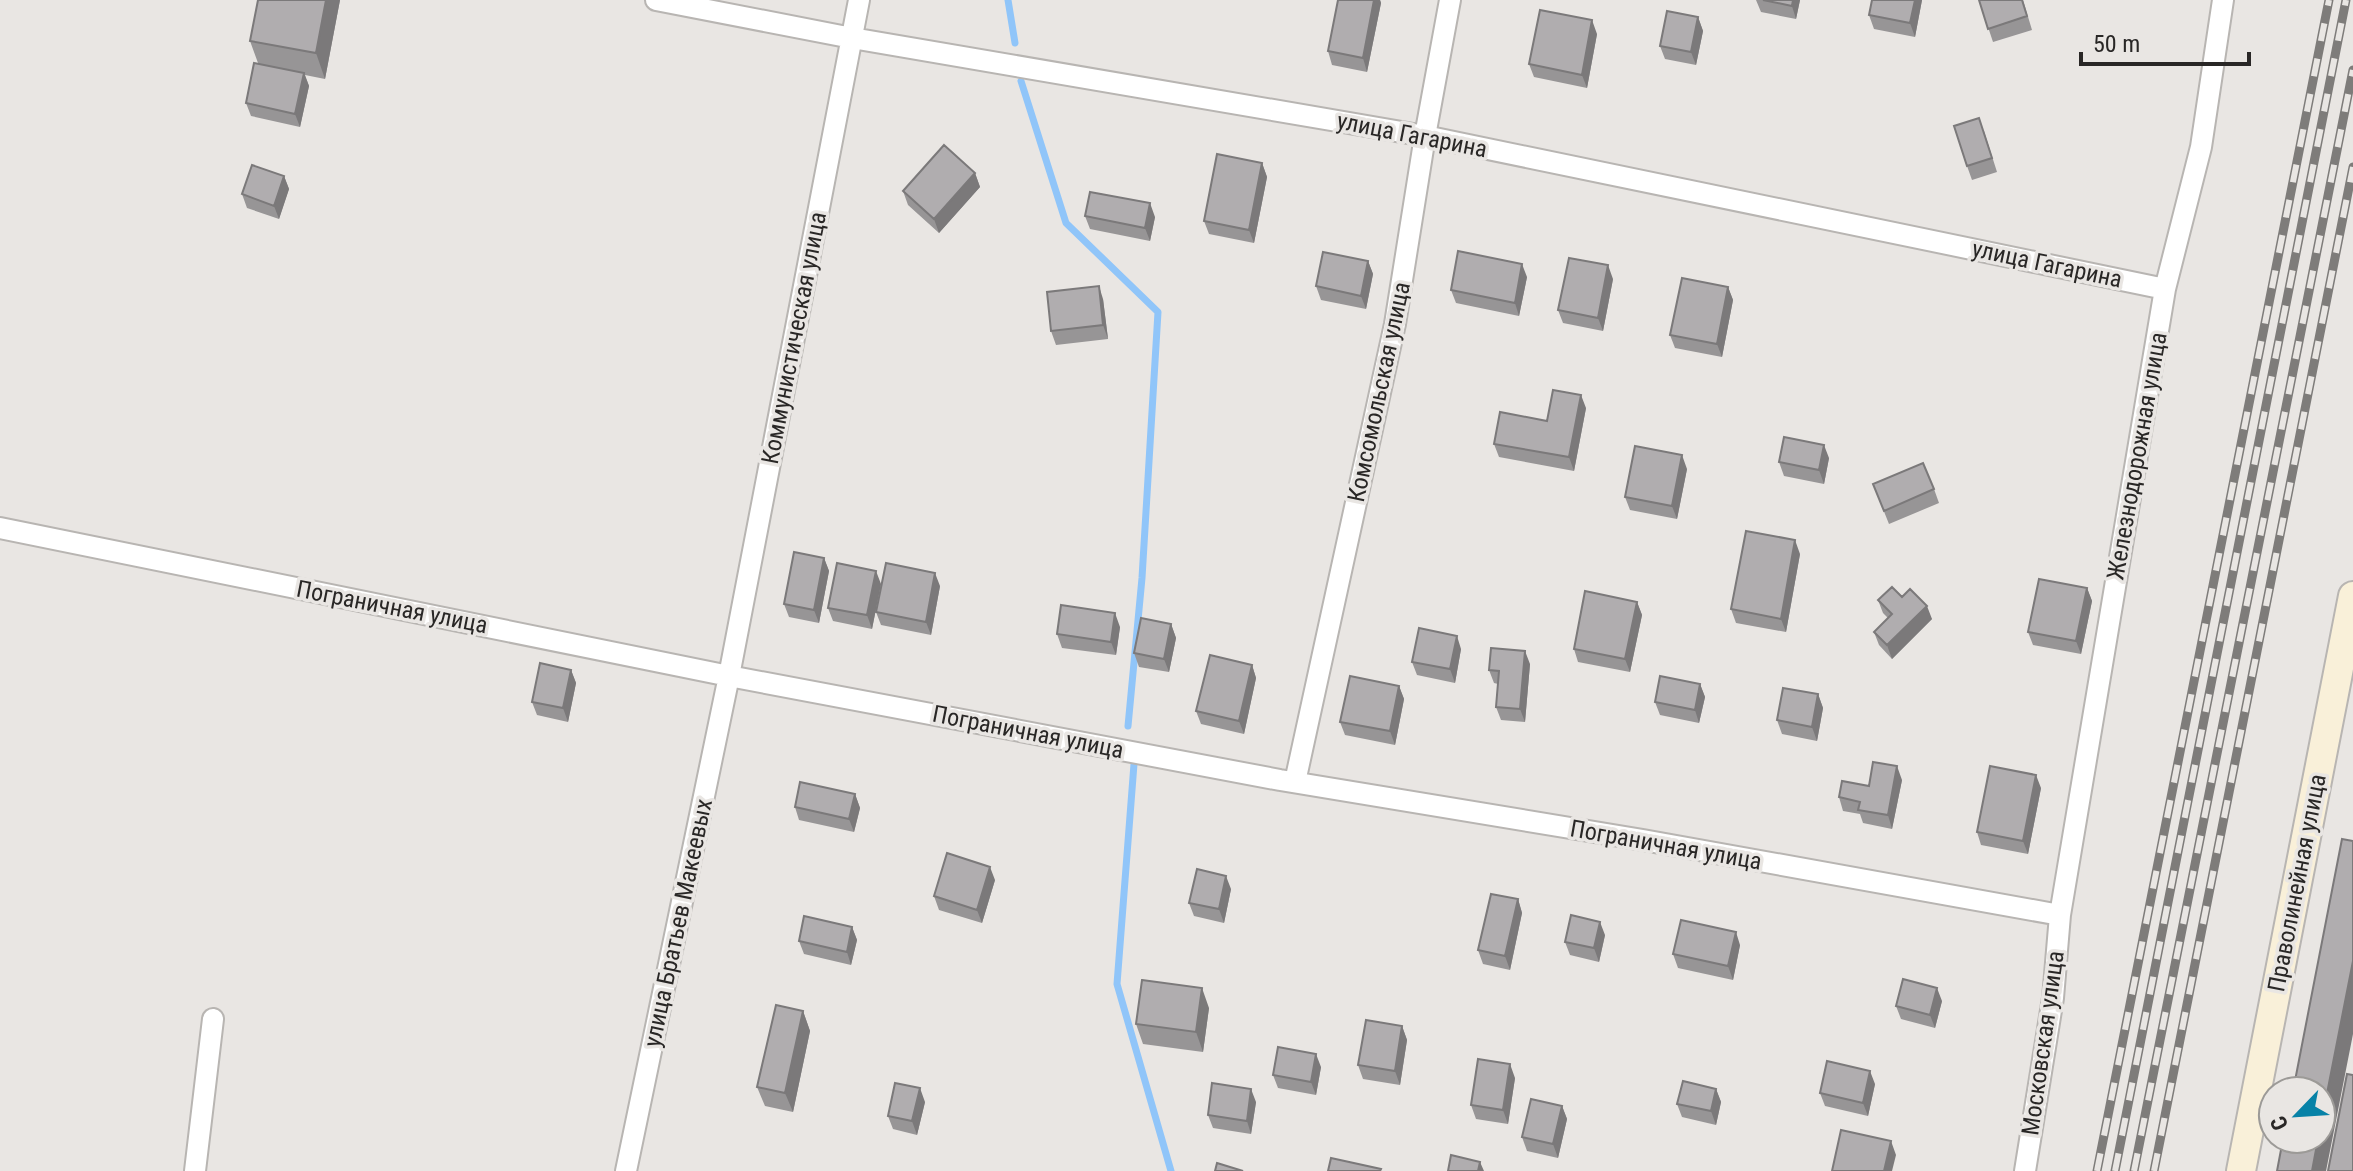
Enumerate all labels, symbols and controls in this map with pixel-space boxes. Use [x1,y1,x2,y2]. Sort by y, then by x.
scale bar [2081,16,2249,66]
text: 50 m [2093,30,2140,58]
street label: улица Гагарина [1334,107,1490,163]
street label: Коммунистическая улица [756,210,832,466]
street label: улица Гагарина [1970,234,2124,294]
street label: Комсомольская улица [1342,279,1416,505]
street label: Железнодорожная улица [2101,330,2173,582]
street label: Пограничная улица [294,575,490,639]
street label: Пограничная улица [930,700,1126,764]
street label: Праволинейная улица [2262,772,2332,994]
street label: улица Братьев Макеевых [638,796,718,1050]
street label: Пограничная улица [1568,814,1764,876]
street label: Московская улица [2016,949,2070,1137]
north arrow [2257,1075,2337,1155]
text: С [2265,1112,2293,1134]

